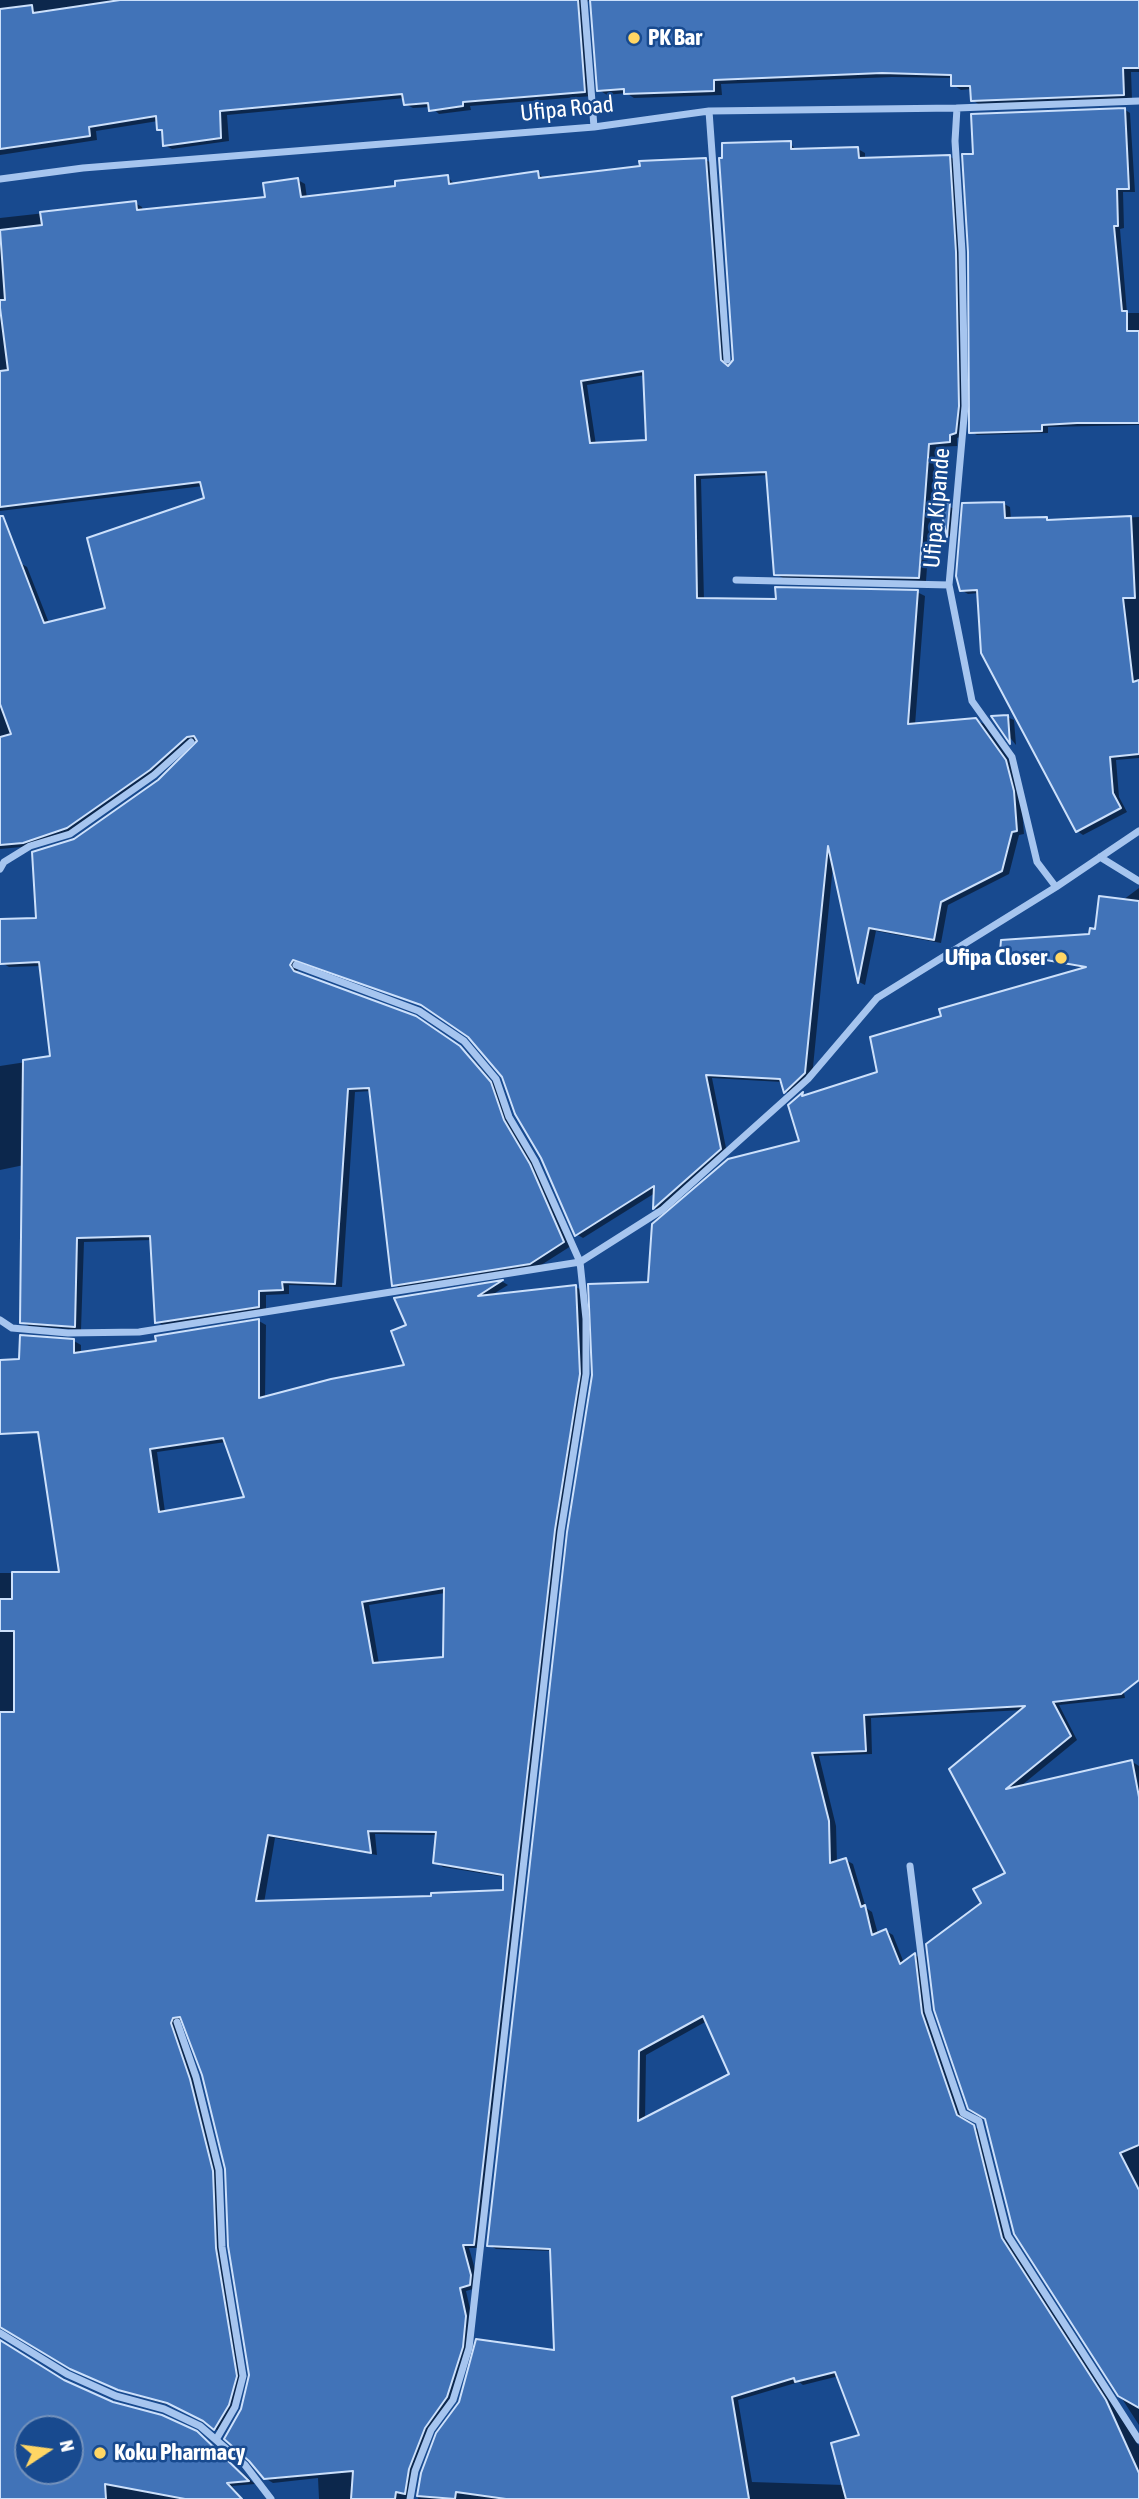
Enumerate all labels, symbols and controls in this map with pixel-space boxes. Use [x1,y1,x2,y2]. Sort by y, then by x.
place label: PK Bar [648,24,702,52]
marker: PK Bar [626,30,642,46]
street label: Ufipa Road [519,90,615,128]
street label: Ufipa Kipande [918,447,956,569]
place label: Ufipa Closer [945,944,1047,972]
marker: Ufipa Closer [1053,950,1069,966]
north arrow [14,2415,84,2485]
text: N [56,2438,79,2454]
place label: Koku Pharmacy [114,2439,245,2467]
marker: Koku Pharmacy [92,2445,108,2461]

